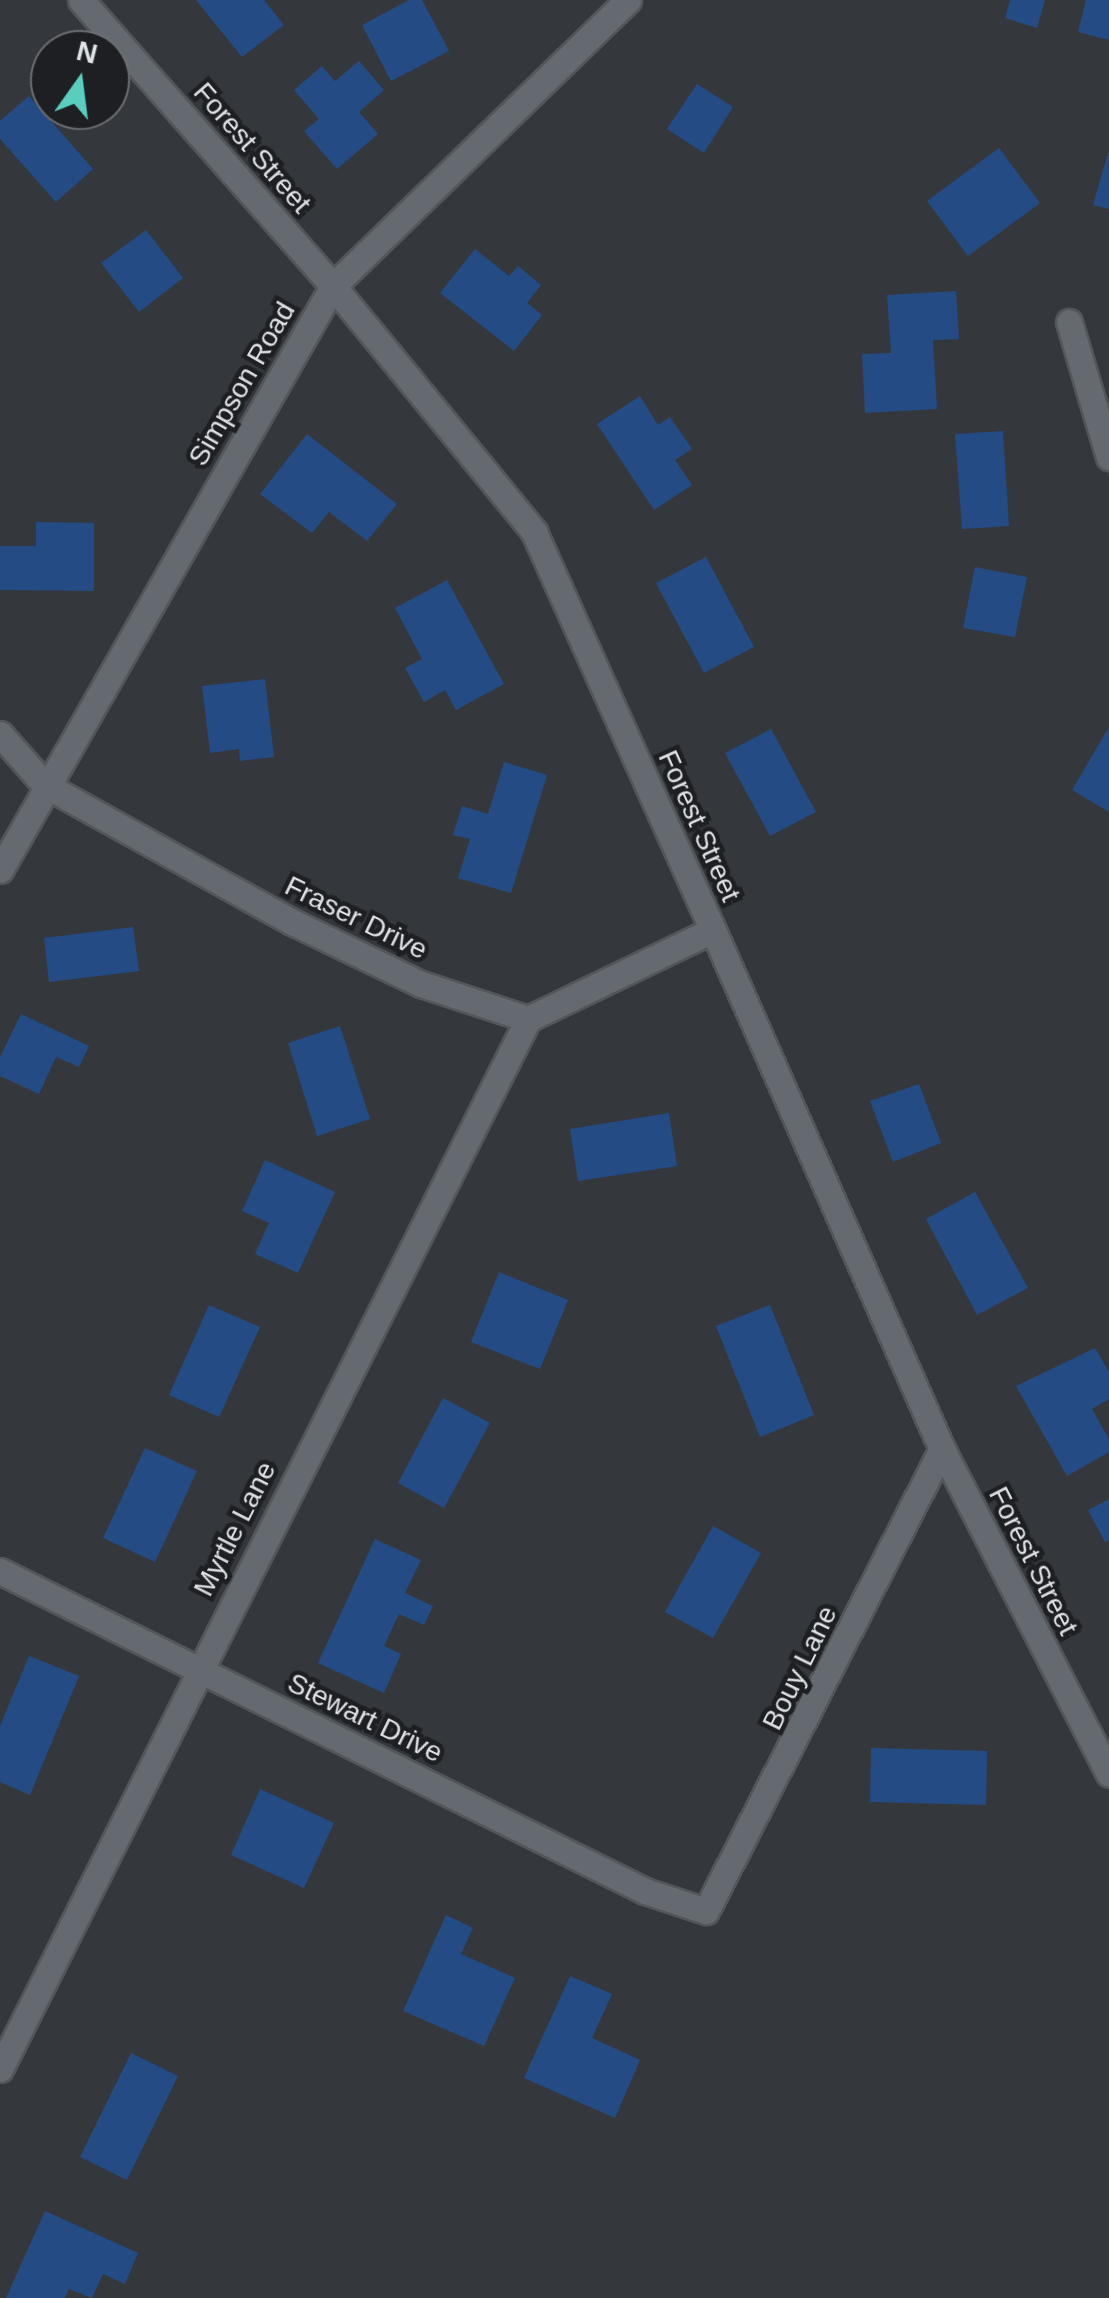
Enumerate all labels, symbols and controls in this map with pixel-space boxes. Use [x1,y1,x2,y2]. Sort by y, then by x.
north arrow [30,30,130,130]
text: N [73,35,100,70]
street label: Forest Street [186,76,318,220]
street label: Simpson Road [182,296,302,472]
street label: Forest Street [651,745,747,907]
street label: Fraser Drive [279,869,433,967]
street label: Myrtle Lane [187,1456,283,1602]
street label: Forest Street [981,1481,1085,1641]
street label: Bouy Lane [756,1600,844,1736]
street label: Stewart Drive [282,1666,448,1770]

